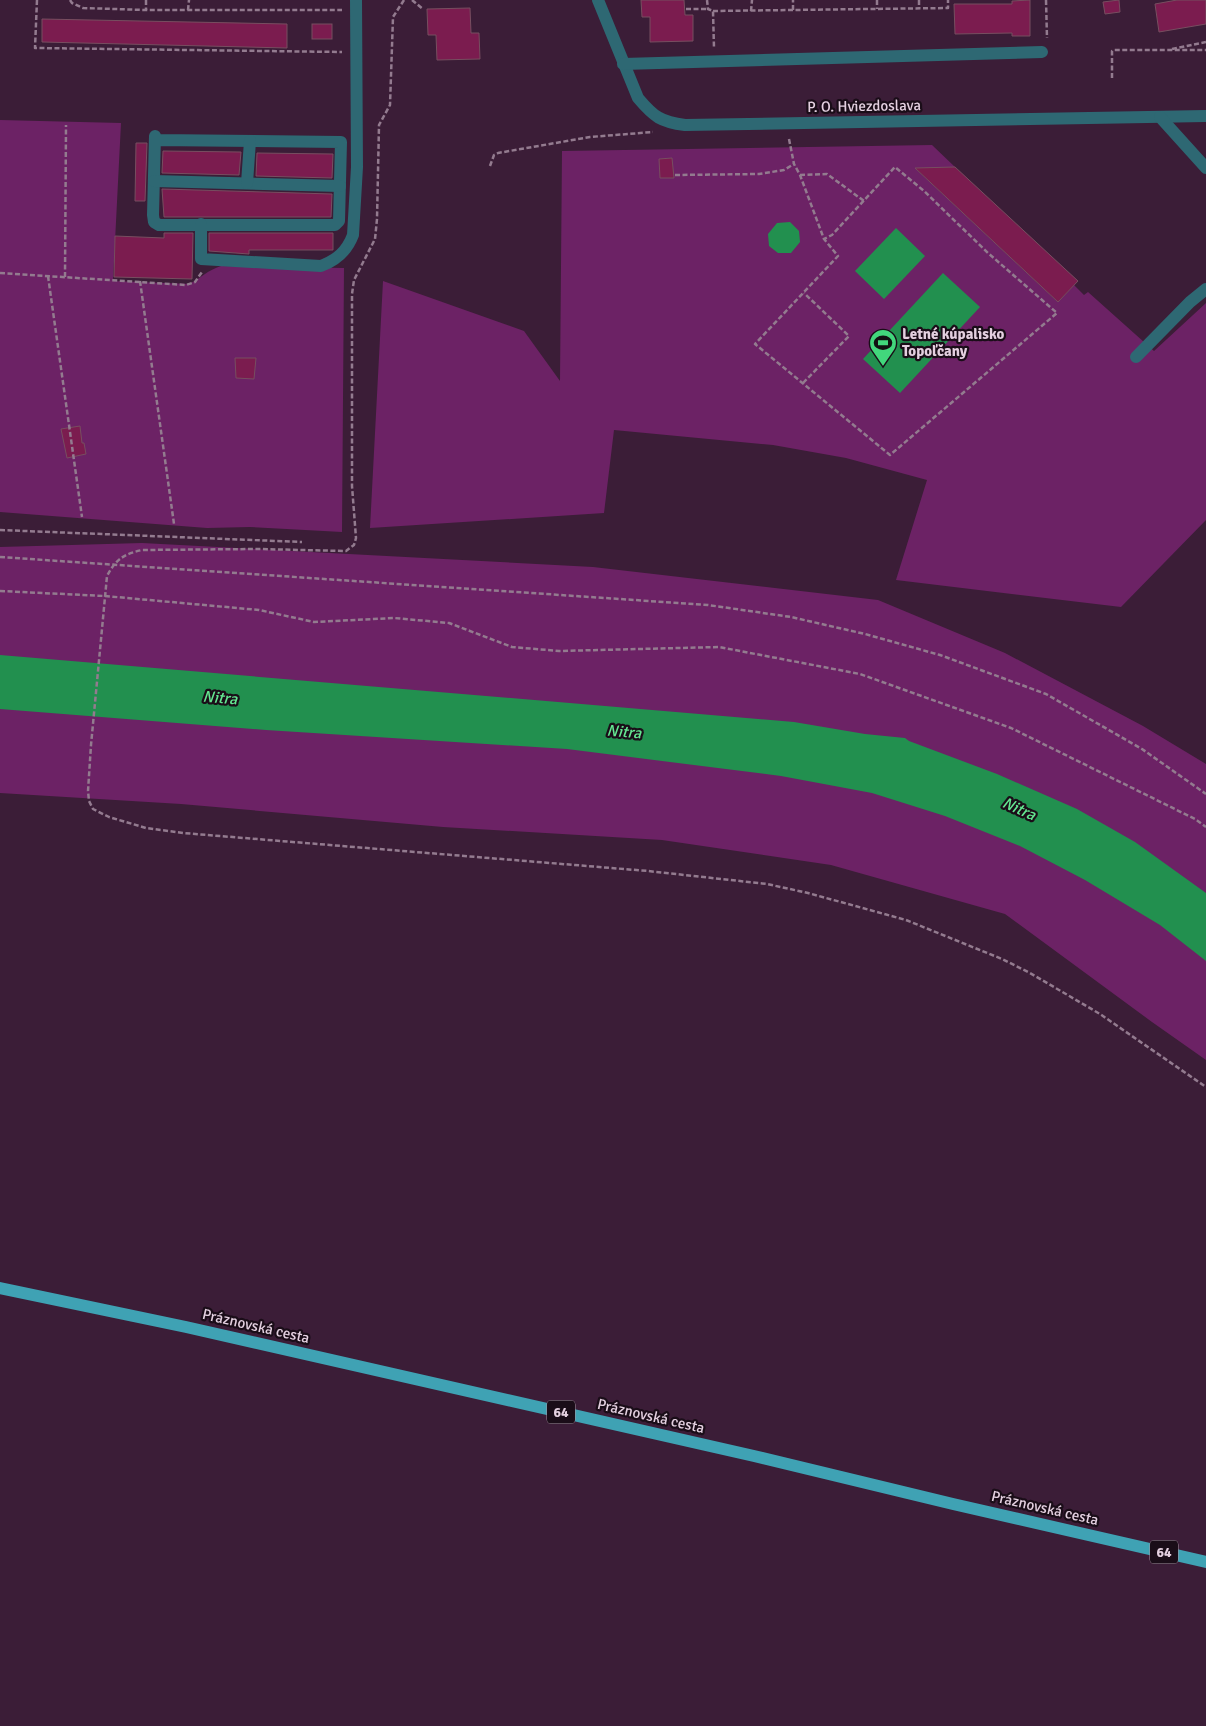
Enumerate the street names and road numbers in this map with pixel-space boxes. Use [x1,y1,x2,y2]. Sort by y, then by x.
street label: P. O. Hviezdoslava [807,96,921,116]
street label: Práznovská cesta [201,1305,311,1347]
street label: Práznovská cesta [596,1395,706,1437]
road number: 64 [547,1400,575,1424]
street label: Práznovská cesta [990,1487,1100,1529]
road number: 64 [1150,1540,1178,1564]

